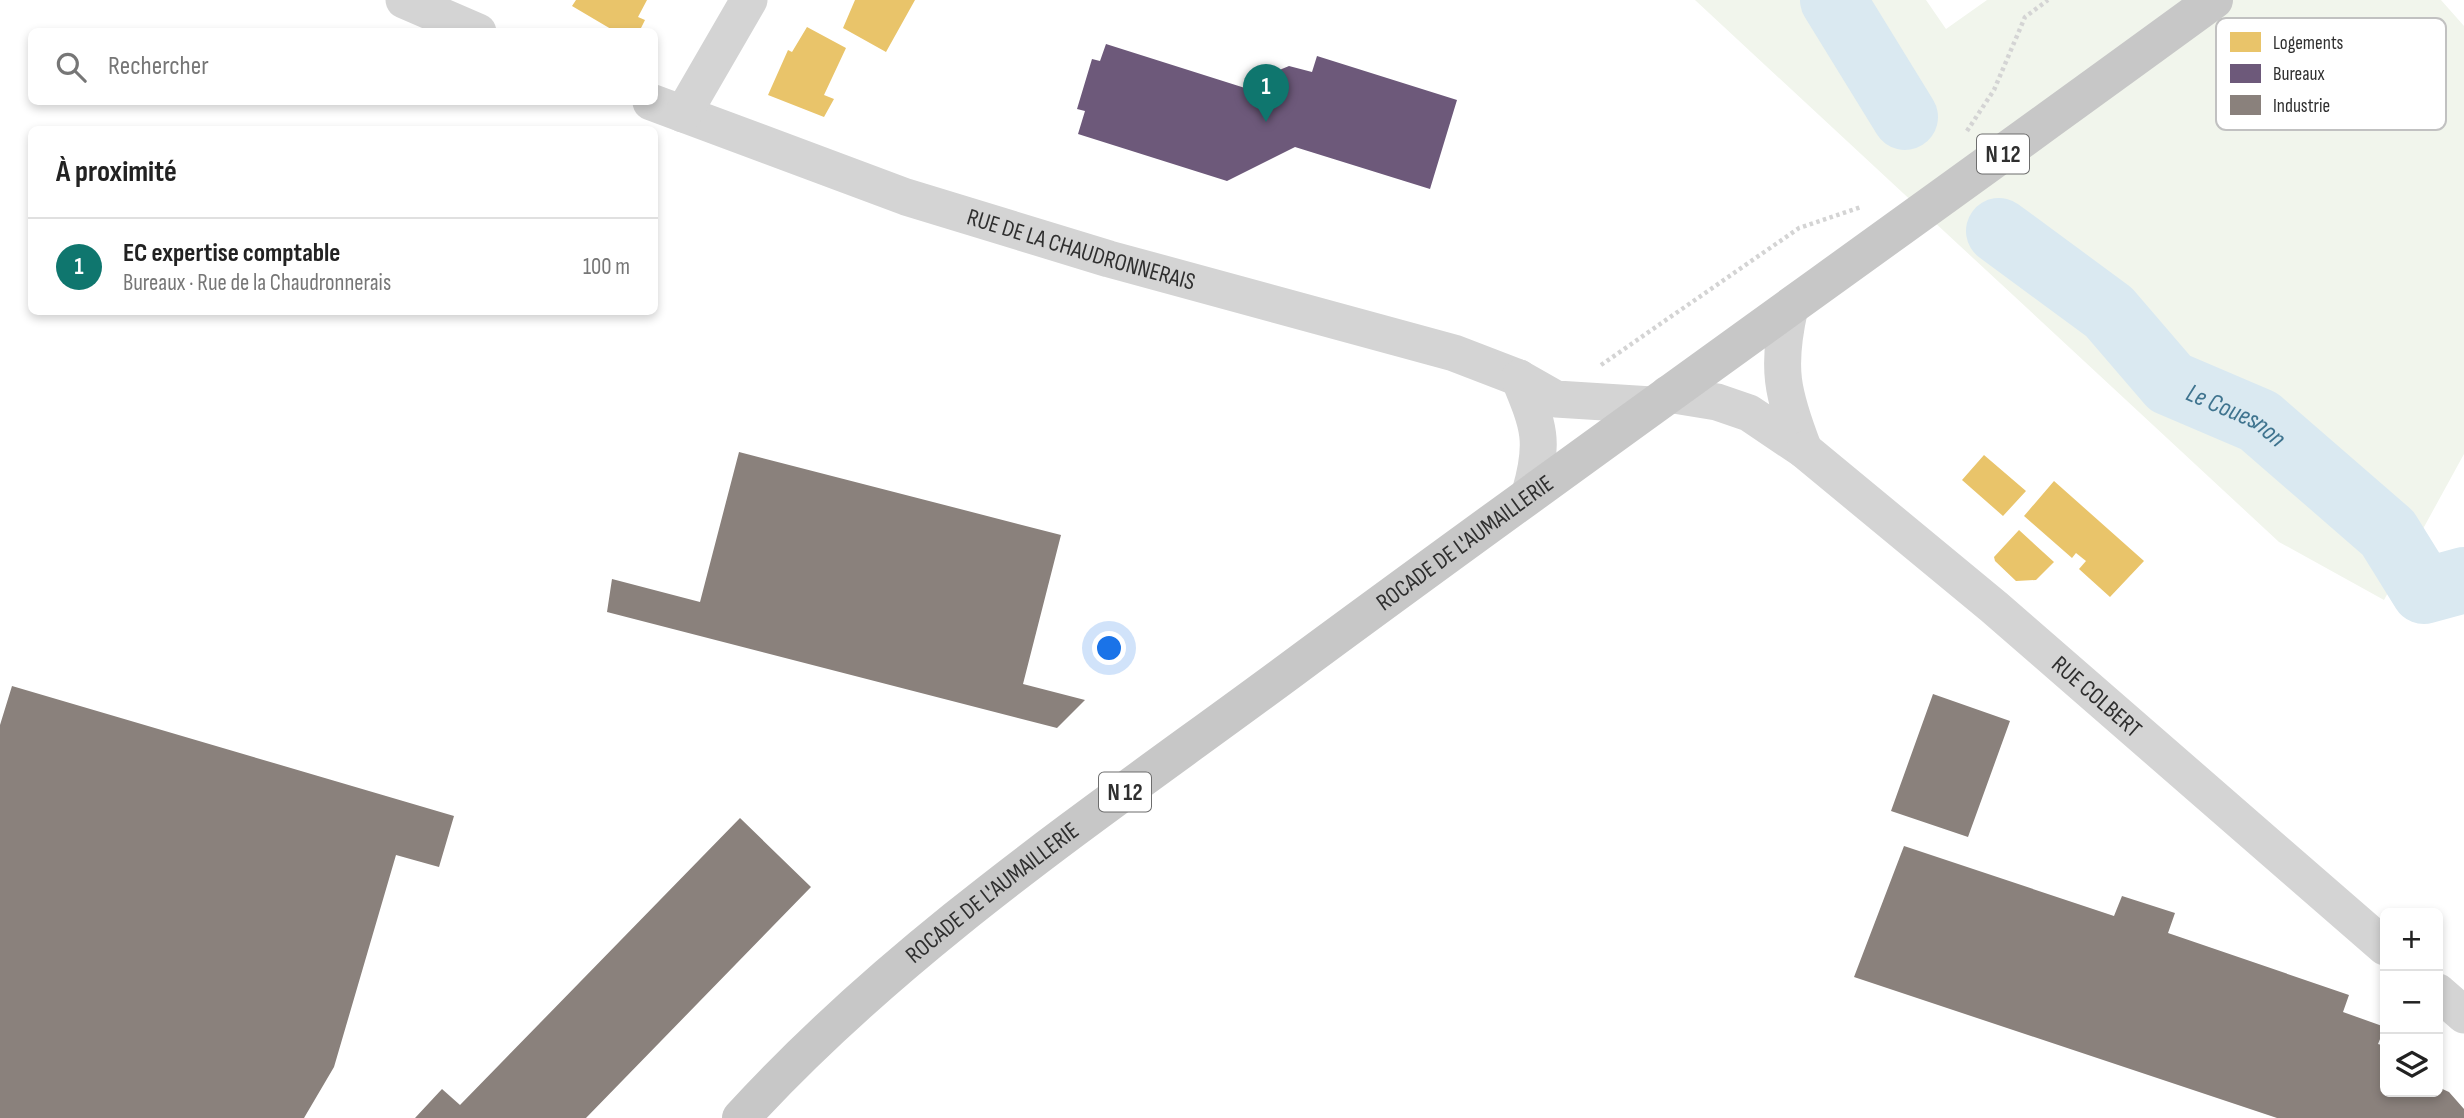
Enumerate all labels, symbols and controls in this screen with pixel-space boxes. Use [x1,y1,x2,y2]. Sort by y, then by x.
legend [2216,18,2446,130]
search box [28,28,658,105]
text: Logements [2273,32,2344,55]
icon: search [52,48,90,86]
text: Rechercher [108,51,209,82]
text: Bureaux [2273,63,2325,86]
pin: 1 [1243,64,1289,122]
text: Industrie [2273,95,2330,118]
road number: N 12 [1977,134,2029,174]
text: À proximité [56,154,177,190]
street label: RUE DE LA CHAUDRONNERAIS [963,202,1198,297]
text: EC expertise comptable [123,238,340,269]
text: 1 [74,253,84,281]
text: 100 m [583,253,630,281]
text: Bureaux · Rue de la Chaudronnerais [123,269,391,297]
water label: Le Couesnon [2181,378,2292,454]
street label: ROCADE DE L'AUMAILLERIE [1371,469,1559,617]
your location [1092,631,1126,665]
street label: RUE COLBERT [2046,650,2148,744]
road number: N 12 [1099,772,1151,812]
street label: ROCADE DE L'AUMAILLERIE [900,816,1085,970]
map controls [2380,908,2443,1097]
button: + [2380,908,2443,971]
button: − [2380,971,2443,1034]
button: layers [2380,1034,2443,1097]

